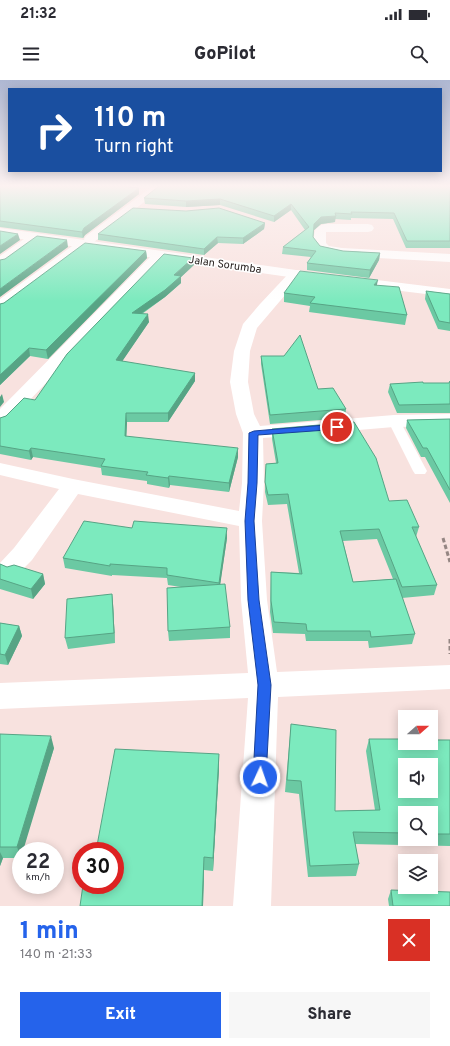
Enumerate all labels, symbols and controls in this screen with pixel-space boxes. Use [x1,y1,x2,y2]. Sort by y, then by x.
text: 21:32 [20,5,57,24]
icon: menu [20,43,42,65]
text: GoPilot [194,43,256,66]
icon: search [408,43,430,65]
text: 110 m [94,101,166,137]
icon: right [28,104,80,156]
text: Turn right [94,136,174,159]
street label: Jalan Sorumba [187,253,263,277]
pin [320,410,354,444]
icon: arrive [326,416,348,438]
north arrow [398,710,438,750]
map controls [398,710,438,894]
position arrow [239,756,281,798]
button: sound [398,758,438,798]
button: search [398,806,438,846]
speed limit sign: 30 [72,842,124,894]
text: 22 [26,850,50,876]
button: layers [398,854,438,894]
text: km/h [26,871,50,884]
text: 1 min [20,917,79,947]
button: close [388,919,430,961]
text: 140 m · 21:33 [20,947,93,963]
button: Exit [20,992,221,1038]
button: Share [229,992,430,1038]

